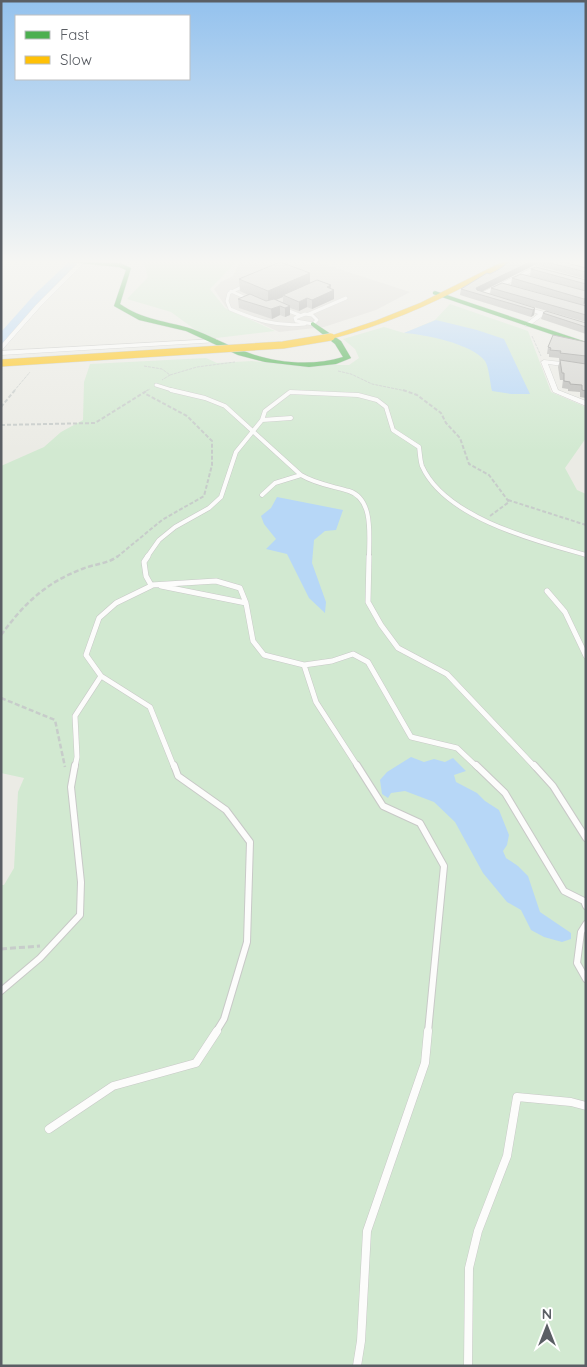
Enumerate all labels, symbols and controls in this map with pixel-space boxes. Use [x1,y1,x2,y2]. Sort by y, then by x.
legend [15,15,190,80]
text: Fast [60,25,89,44]
text: Slow [60,50,92,69]
north arrow [522,1302,572,1352]
text: N [542,1305,552,1323]

